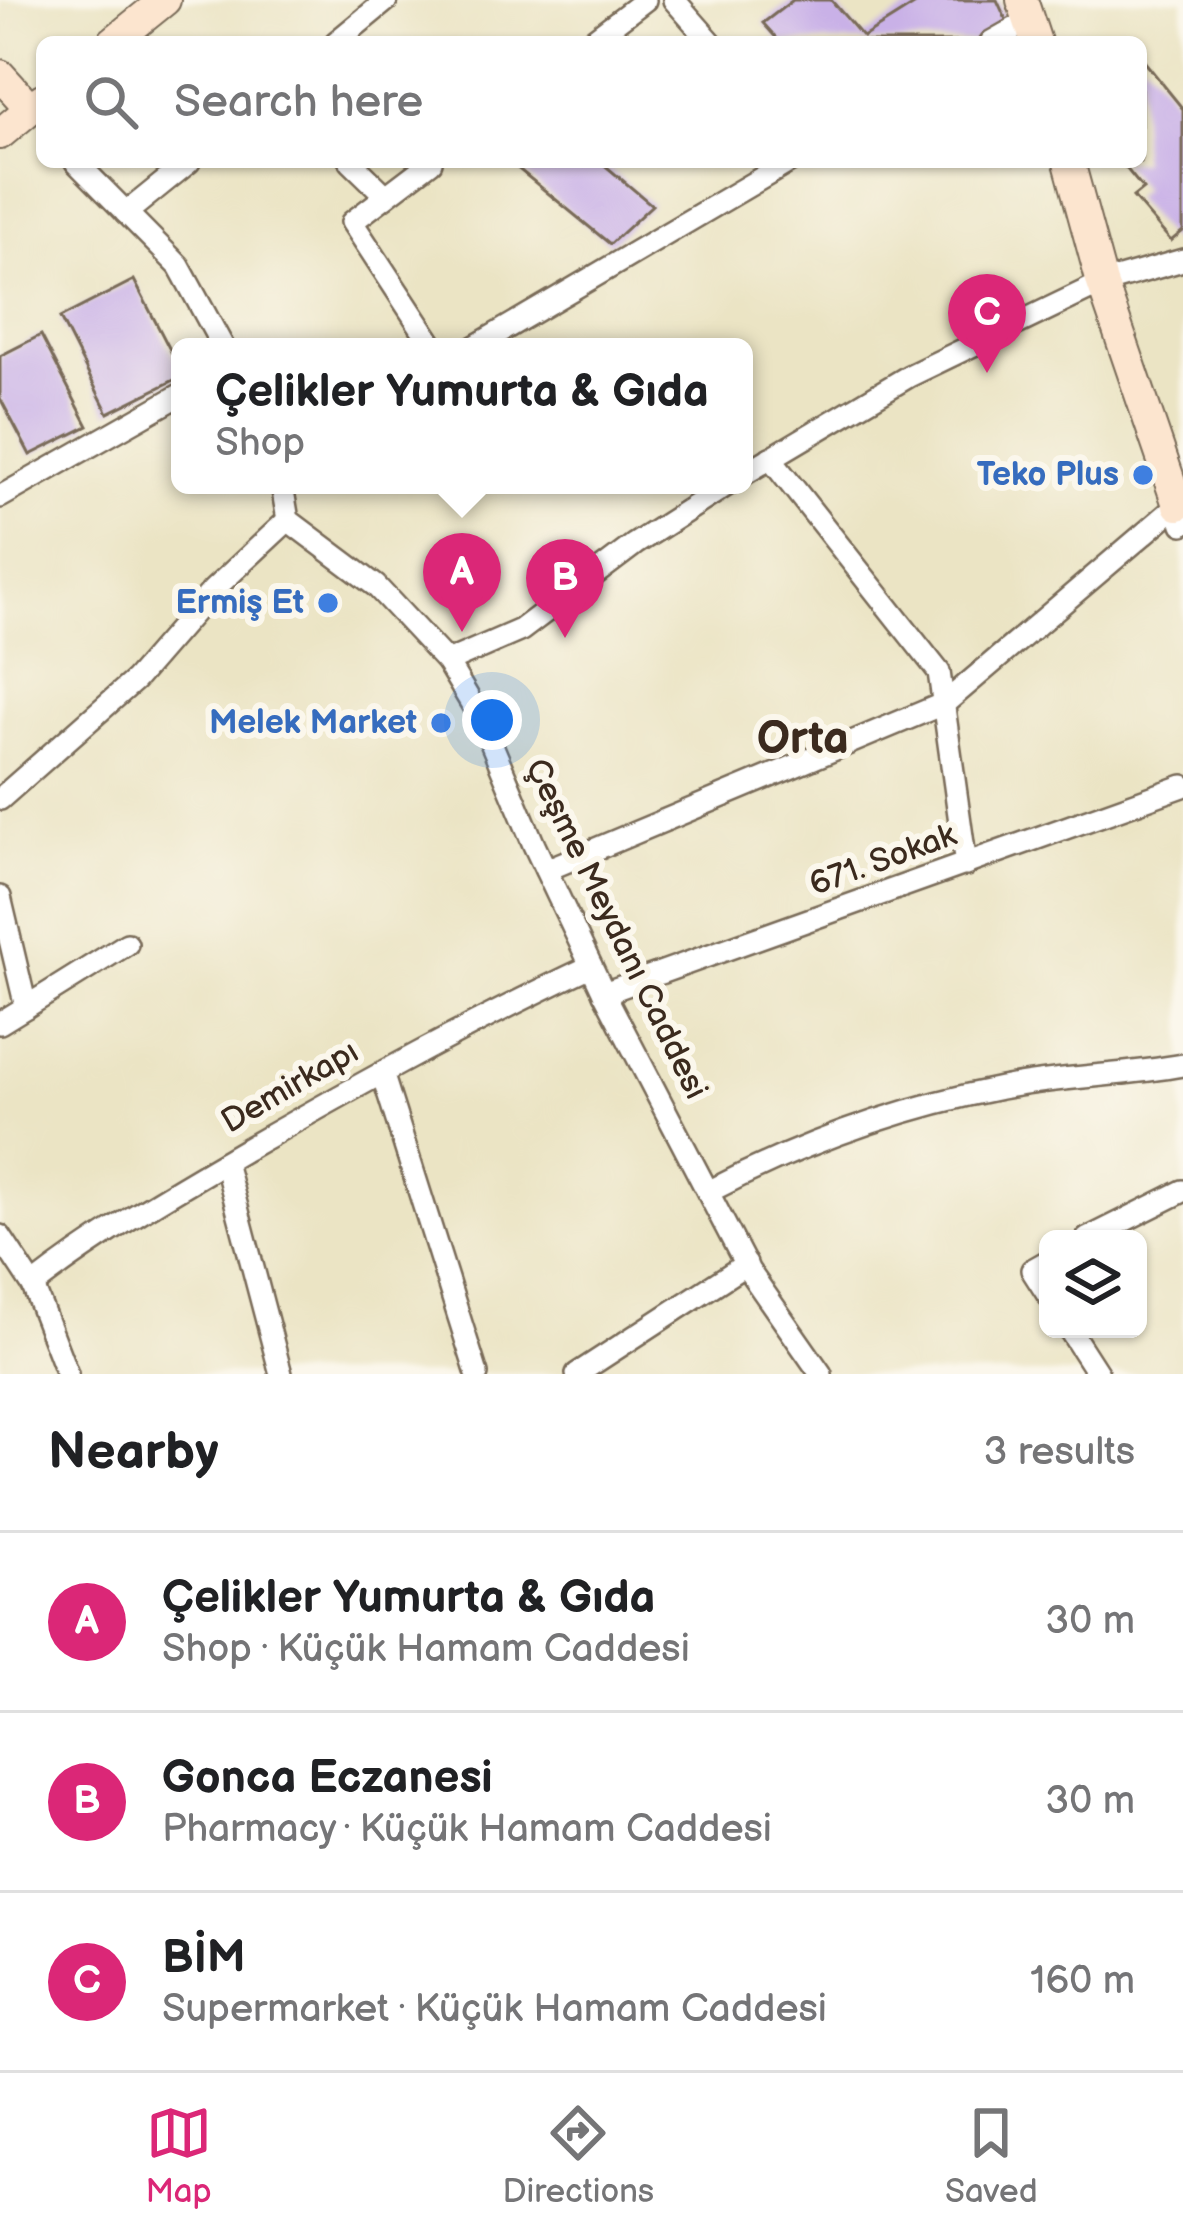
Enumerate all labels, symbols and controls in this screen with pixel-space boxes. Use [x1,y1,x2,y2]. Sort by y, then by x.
search box [36,36,1147,168]
icon: search [78,69,144,135]
text: Search here [174,75,423,130]
pin: C [948,274,1026,373]
popup [171,338,753,494]
text: Çelikler Yumurta & Gıda [215,365,709,420]
text: Shop [215,420,305,467]
place label: Teko Plus [977,455,1119,495]
marker: Teko Plus [1130,462,1156,488]
pin: A [423,533,501,632]
pin: B [526,539,604,638]
place label: Ermiş Et [176,583,304,623]
marker: Ermiş Et [315,590,341,616]
your location [462,690,522,750]
place label: Melek Market [209,703,417,743]
marker: Melek Market [428,710,454,736]
district label: Orta [757,712,849,767]
street label: Çeşme Meydanı Caddesi [516,752,716,1106]
street label: 671. Sokak [804,815,962,905]
street label: Demirkapı [214,1032,366,1142]
map controls [1039,1230,1147,1338]
button: layers [1039,1230,1147,1338]
text: Nearby [48,1422,219,1483]
text: 3 results [983,1429,1135,1476]
text: Çelikler Yumurta & Gıda [162,1571,655,1626]
text: A [75,1598,99,1645]
text: 30 m [1045,1598,1135,1645]
text: Shop · Küçük Hamam Caddesi [162,1626,690,1673]
text: Gonca Eczanesi [162,1751,493,1806]
text: B [73,1778,101,1825]
text: 30 m [1045,1778,1135,1825]
text: Pharmacy · Küçük Hamam Caddesi [162,1806,772,1853]
text: BİM [162,1931,246,1986]
text: C [73,1958,101,2005]
text: 160 m [1030,1958,1135,2005]
text: Supermarket · Küçük Hamam Caddesi [162,1986,827,2033]
tab: Map [145,2100,212,2212]
tab: Directions [502,2100,654,2212]
tab: Saved [945,2100,1038,2212]

